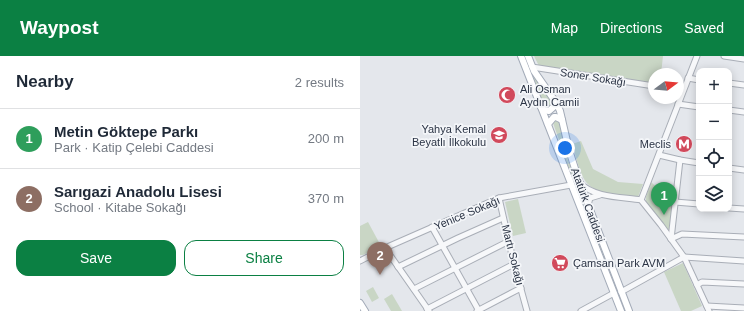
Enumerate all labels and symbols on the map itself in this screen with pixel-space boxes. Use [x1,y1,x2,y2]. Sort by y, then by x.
street label: Soner Sokağı [559,66,627,88]
north arrow [648,68,684,104]
place label: Ali Osman Aydın Camii [520,83,579,108]
mosque icon: Ali Osman Aydın Camii [497,85,517,105]
place label: Yahya Kemal Beyatlı İlkokulu [412,123,486,148]
school or university icon: Yahya Kemal Beyatlı İlkokulu [489,125,509,145]
metro station icon: Meclis [674,134,694,154]
your location [555,138,575,158]
place label: Meclis [640,138,671,150]
street label: Atatürk Caddesi [569,166,607,244]
pin: 1 [651,182,677,215]
street label: Yenice Sokağı [432,194,502,232]
street label: Martı Sokağı [500,223,526,287]
pin: 2 [367,242,393,275]
supermarket icon: Çamsan Park AVM [550,253,570,273]
place label: Çamsan Park AVM [573,257,665,269]

